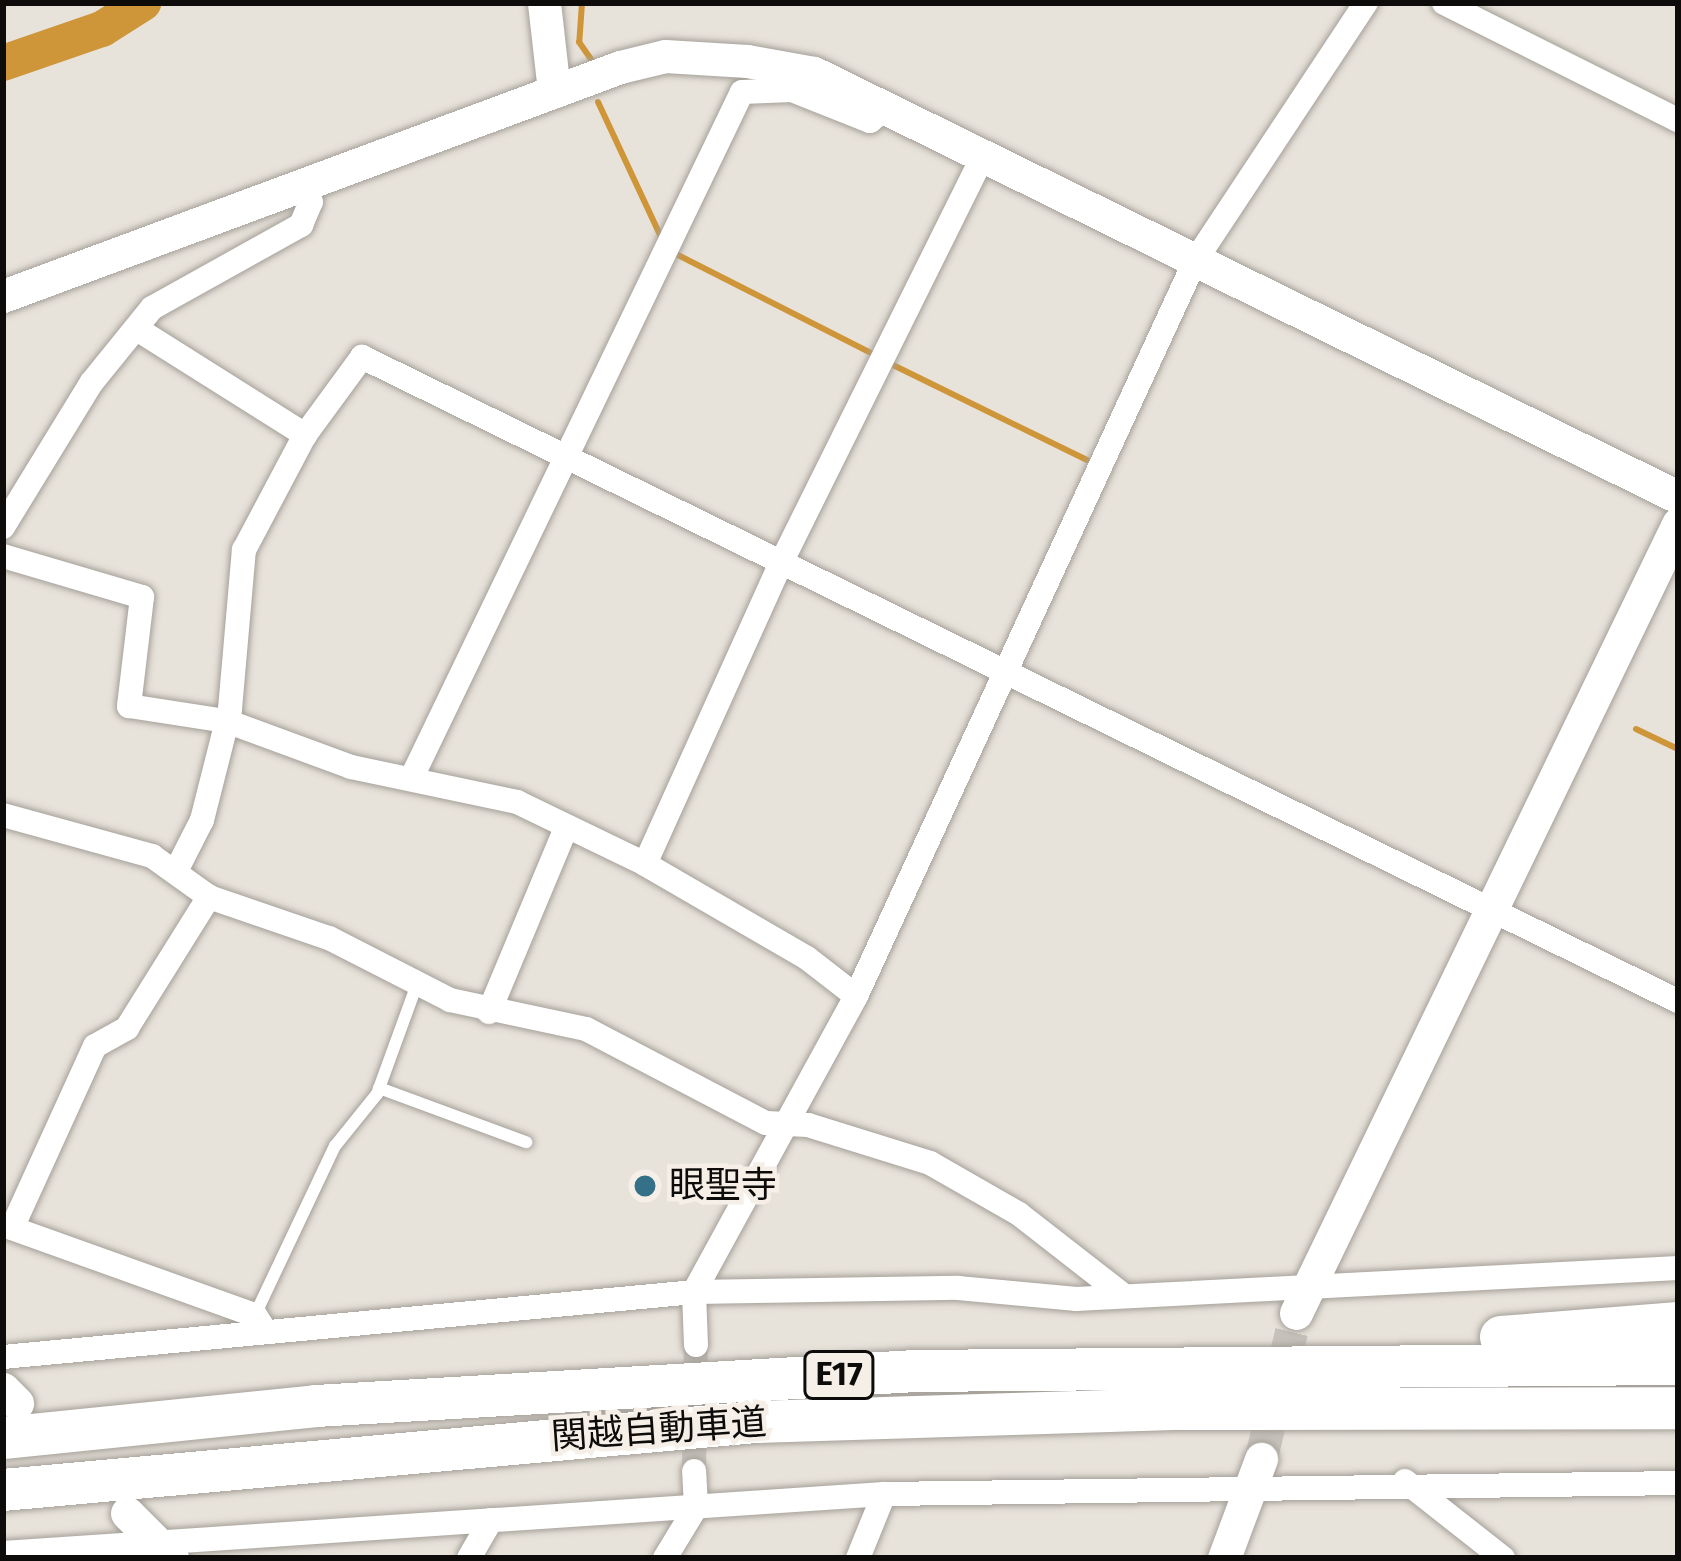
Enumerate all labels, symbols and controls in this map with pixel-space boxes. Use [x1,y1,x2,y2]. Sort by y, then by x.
place label: 眼聖寺 [669,1164,777,1208]
marker: 眼聖寺 [632,1173,658,1199]
road number: E17 [803,1348,875,1402]
street label: 関越自動車道 [550,1401,768,1459]

